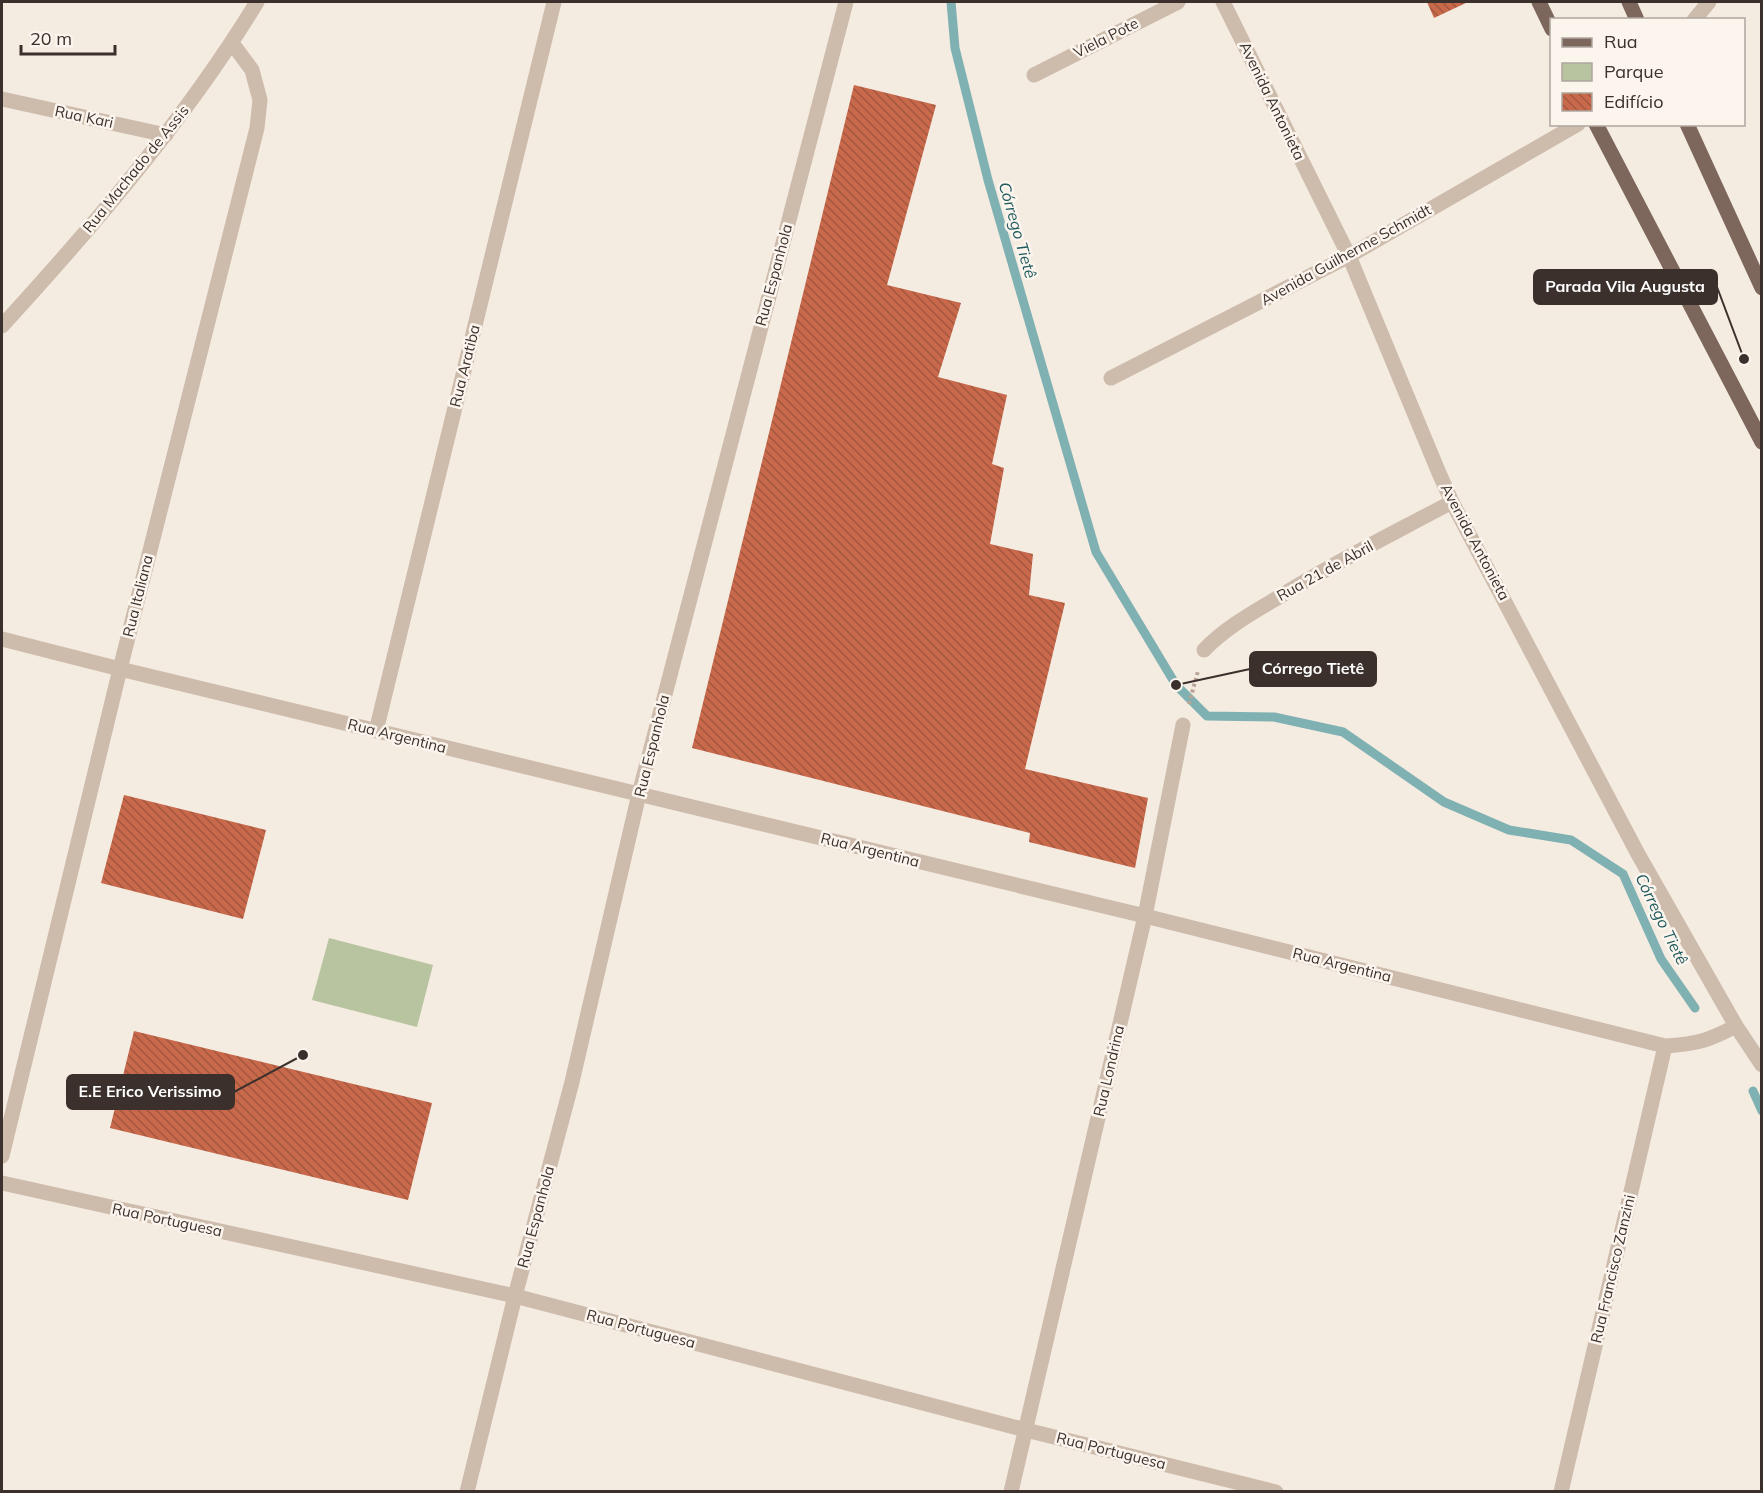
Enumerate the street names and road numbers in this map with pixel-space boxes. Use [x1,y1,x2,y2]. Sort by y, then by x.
street label: Viela Pote [1070,13,1141,62]
street label: Avenida Antonieta [1236,39,1309,163]
street label: Rua Kari [53,101,115,132]
street label: Rua Machado de Assis [78,101,193,236]
street label: Avenida Guilherme Schmidt [1257,200,1434,309]
street label: Rua Espanhola [751,222,796,328]
street label: Rua Aratiba [445,323,484,409]
street label: Avenida Antonieta [1437,480,1514,603]
street label: Rua 21 de Abril [1273,536,1376,605]
street label: Rua Italiana [118,553,157,639]
street label: Rua Espanhola [630,693,673,799]
street label: Rua Argentina [346,714,448,757]
street label: Rua Argentina [819,828,921,871]
street label: Rua Argentina [1291,943,1393,986]
street label: Rua Londrina [1089,1023,1128,1118]
street label: Rua Espanhola [513,1164,558,1270]
street label: Rua Francisco Zanzini [1586,1193,1639,1345]
street label: Rua Portuguesa [110,1199,224,1240]
street label: Rua Portuguesa [585,1305,698,1352]
street label: Rua Portuguesa [1054,1428,1168,1473]

